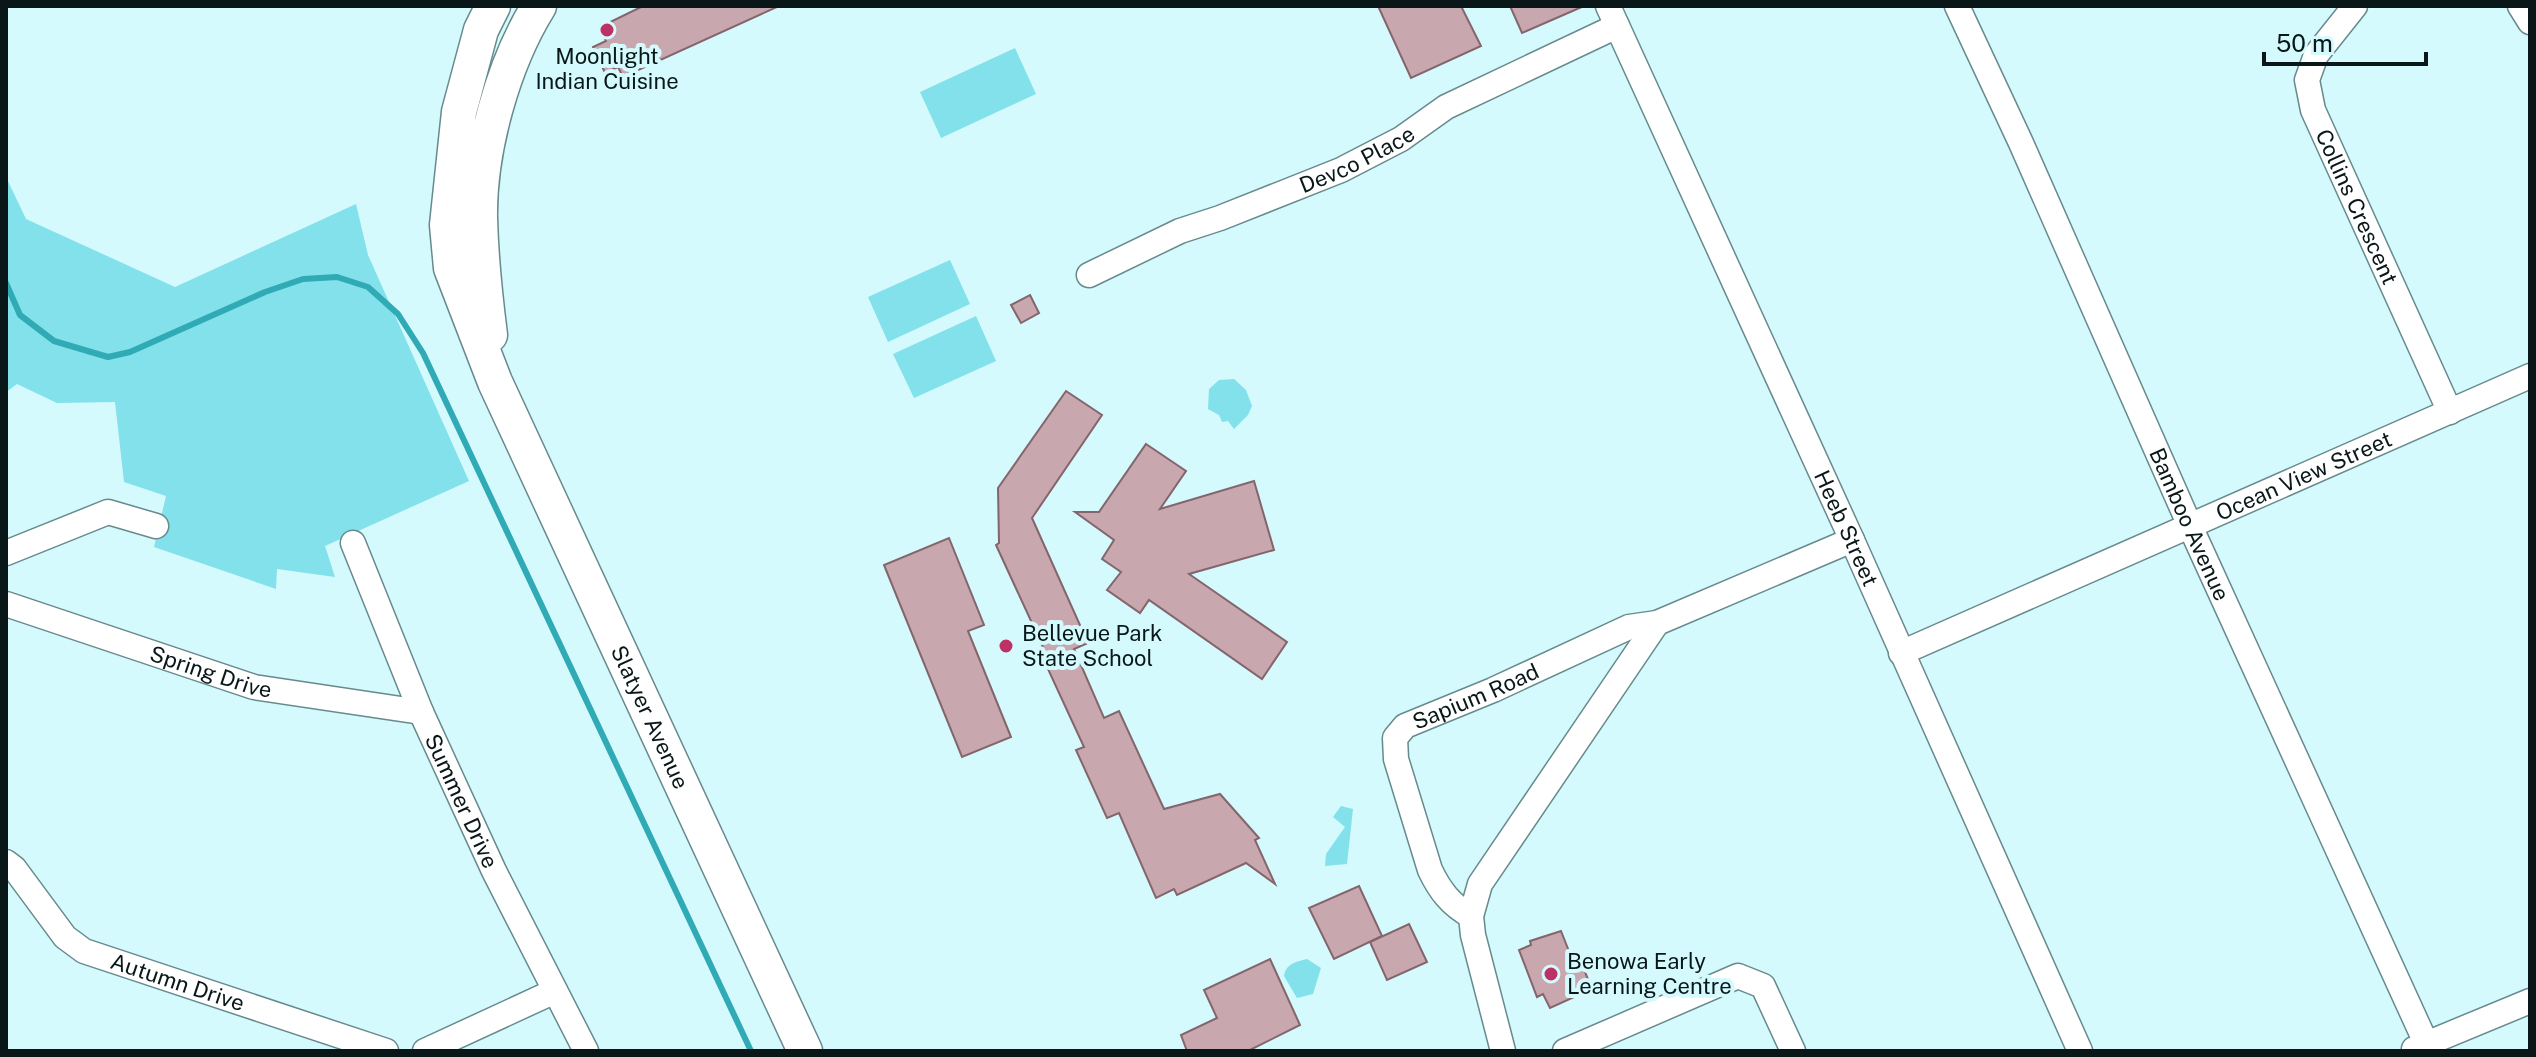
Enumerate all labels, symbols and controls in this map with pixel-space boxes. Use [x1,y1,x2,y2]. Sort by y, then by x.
scale bar [2264,16,2426,66]
marker: Moonlight Indian Cuisine [598,21,616,39]
text: 50 m [2276,29,2333,57]
place label: Moonlight Indian Cuisine [535,43,679,94]
street label: Devco Place [1295,120,1420,198]
street label: Collins Crescent [2310,125,2403,288]
street label: Ocean View Street [2212,426,2396,526]
street label: Bamboo Avenue [2144,444,2235,605]
street label: Heeb Street [1809,466,1884,590]
place label: Bellevue Park State School [1022,620,1162,671]
marker: Bellevue Park State School [997,637,1015,655]
street label: Spring Drive [147,640,273,702]
street label: Slatyer Avenue [606,641,695,793]
street label: Sapium Road [1409,658,1543,735]
street label: Summer Drive [420,730,504,872]
street label: Autumn Drive [107,948,248,1016]
place label: Benowa Early Learning Centre [1567,948,1732,999]
marker: Benowa Early Learning Centre [1542,965,1560,983]

